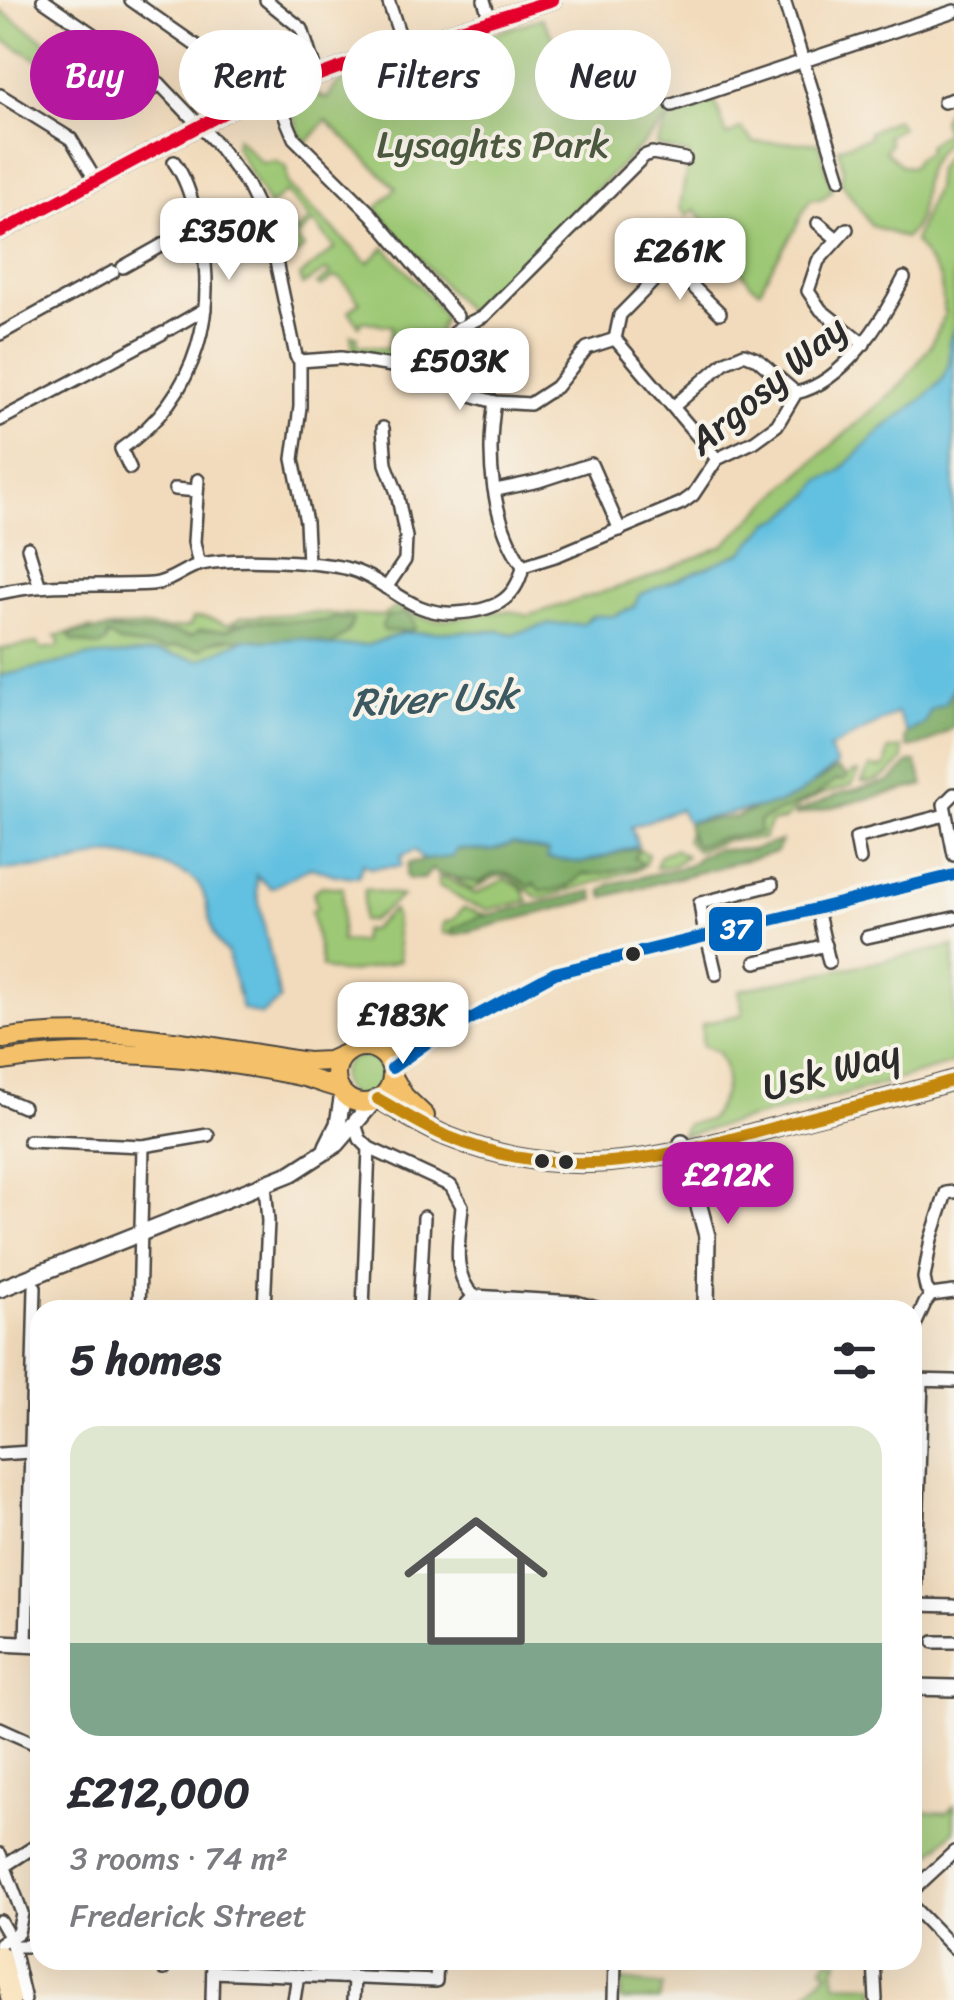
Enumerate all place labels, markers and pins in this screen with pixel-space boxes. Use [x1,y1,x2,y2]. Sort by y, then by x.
pin: £350K [159,198,299,283]
pin: £261K [610,218,750,303]
pin: £503K [390,328,530,413]
unlabelled marker [623,944,643,964]
pin: £183K [333,982,473,1067]
pin: £212K [658,1142,798,1227]
unlabelled marker [532,1151,552,1171]
unlabelled marker [556,1152,576,1172]

